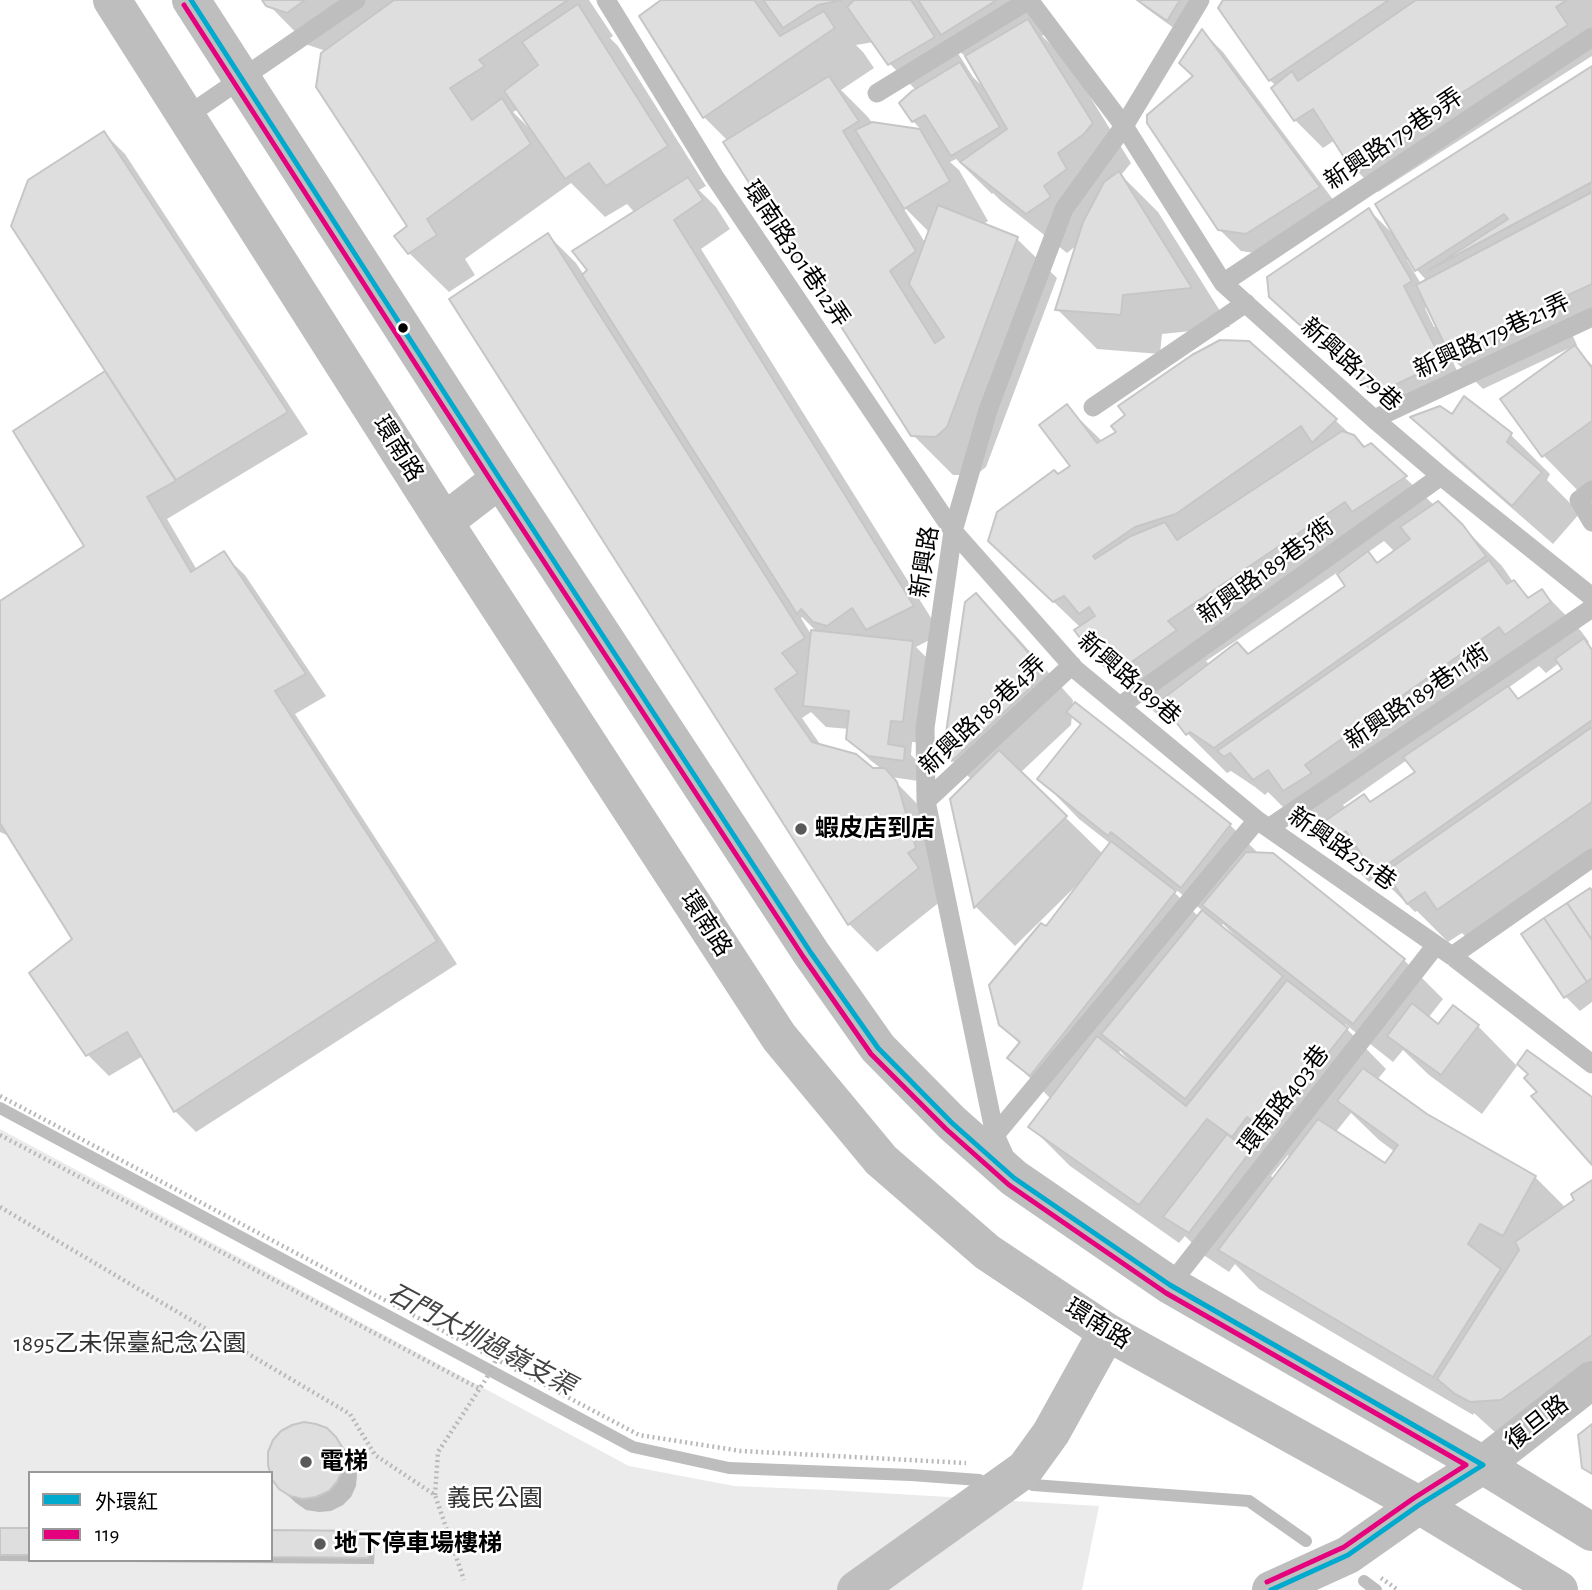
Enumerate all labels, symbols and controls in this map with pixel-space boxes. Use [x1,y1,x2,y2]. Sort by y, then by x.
street label: 新興路179巷9弄 [1319,82,1469,196]
street label: 環南路301巷12弄 [737,175,855,333]
street label: 新興路179巷21弄 [1409,287,1575,385]
street label: 新興路179巷 [1295,312,1407,418]
unlabelled marker [396,321,410,335]
street label: 環南路 [367,411,429,487]
street label: 新興路189巷5衖 [1192,512,1340,630]
street label: 新興路 [905,524,945,600]
street label: 新興路189巷 [1072,627,1186,731]
street label: 新興路189巷11衖 [1340,638,1494,756]
street label: 新興路189巷4弄 [914,649,1052,781]
street label: 新興路251巷 [1282,801,1402,897]
place label: 蝦皮店到店 [815,815,935,843]
marker: 蝦皮店到店 [793,821,809,837]
street label: 環南路 [674,886,738,962]
street label: 環南路403巷 [1233,1040,1335,1160]
water label: 石門大圳過嶺支渠 [382,1277,580,1403]
street label: 環南路 [1060,1293,1136,1355]
park label: 1895乙未保臺紀念公園 [14,1330,246,1358]
street label: 復旦路 [1500,1389,1574,1457]
place label: 電梯 [320,1448,368,1476]
marker: 電梯 [298,1454,314,1470]
legend [28,1471,273,1562]
park label: 義民公園 [447,1485,543,1513]
text: 外環紅 [95,1492,158,1513]
text: 119 [95,1524,119,1545]
place label: 地下停車場樓梯 [334,1530,502,1558]
marker: 地下停車場樓梯 [312,1536,328,1552]

